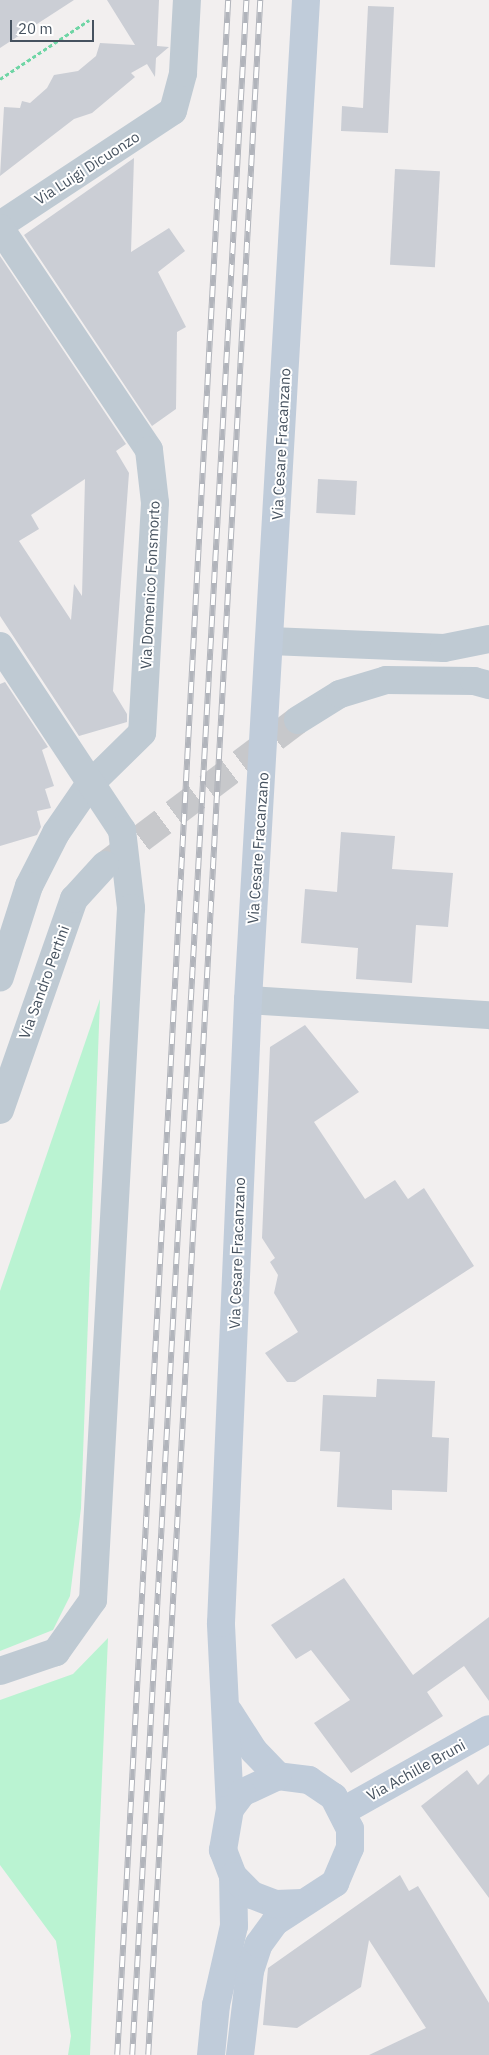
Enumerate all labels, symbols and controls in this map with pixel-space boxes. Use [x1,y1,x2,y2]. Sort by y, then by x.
scale bar [12,10,96,42]
text: 20 m [18,19,53,38]
street label: Via Luigi Dicuonzo [31,127,143,209]
street label: Via Cesare Fracanzano [268,368,294,520]
street label: Via Domenico Fonsmorto [137,500,163,670]
street label: Via Cesare Fracanzano [244,772,272,924]
street label: Via Sandro Pertini [15,923,73,1041]
street label: Via Cesare Fracanzano [225,1177,249,1329]
street label: Via Achille Bruni [364,1736,468,1804]

